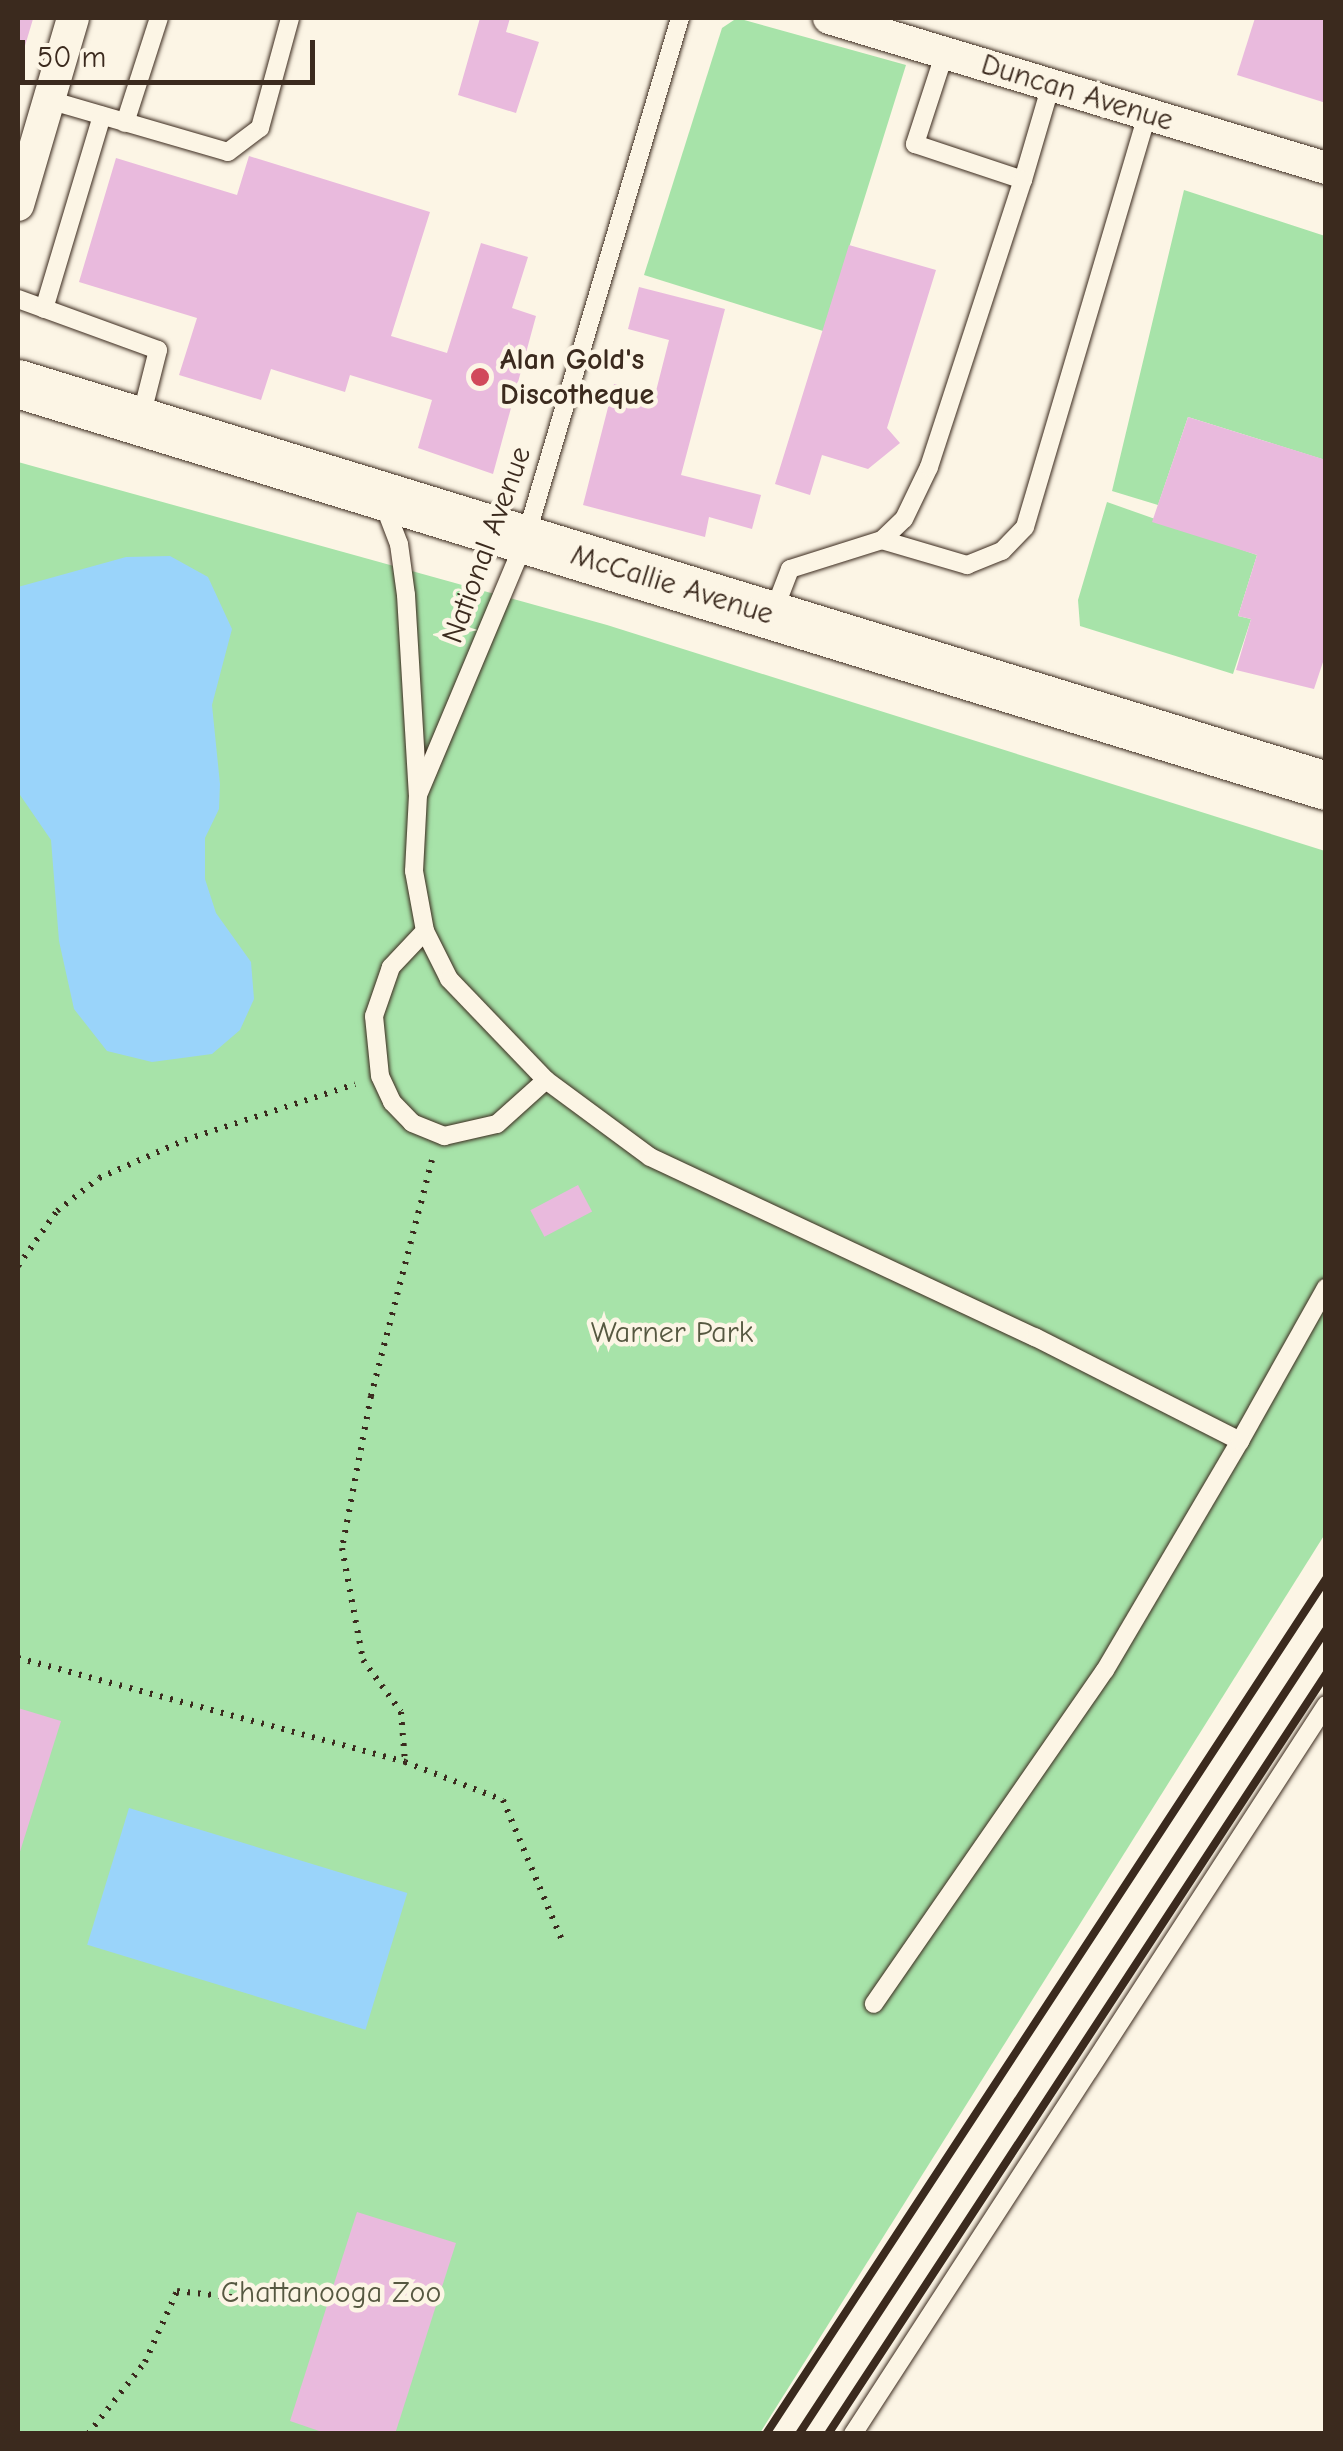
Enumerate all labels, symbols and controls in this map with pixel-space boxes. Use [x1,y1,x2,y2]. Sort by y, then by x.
scale bar [25,20,320,82]
text: 50 m [37,40,106,75]
street label: Duncan Avenue [977,47,1177,139]
place label: Alan Gold's Discotheque [500,342,654,412]
marker: Alan Gold's Discotheque [469,366,491,388]
street label: National Avenue [435,442,539,648]
street label: McCallie Avenue [566,537,778,633]
park label: Warner Park [591,1315,753,1351]
park label: Chattanooga Zoo [221,2275,441,2311]

